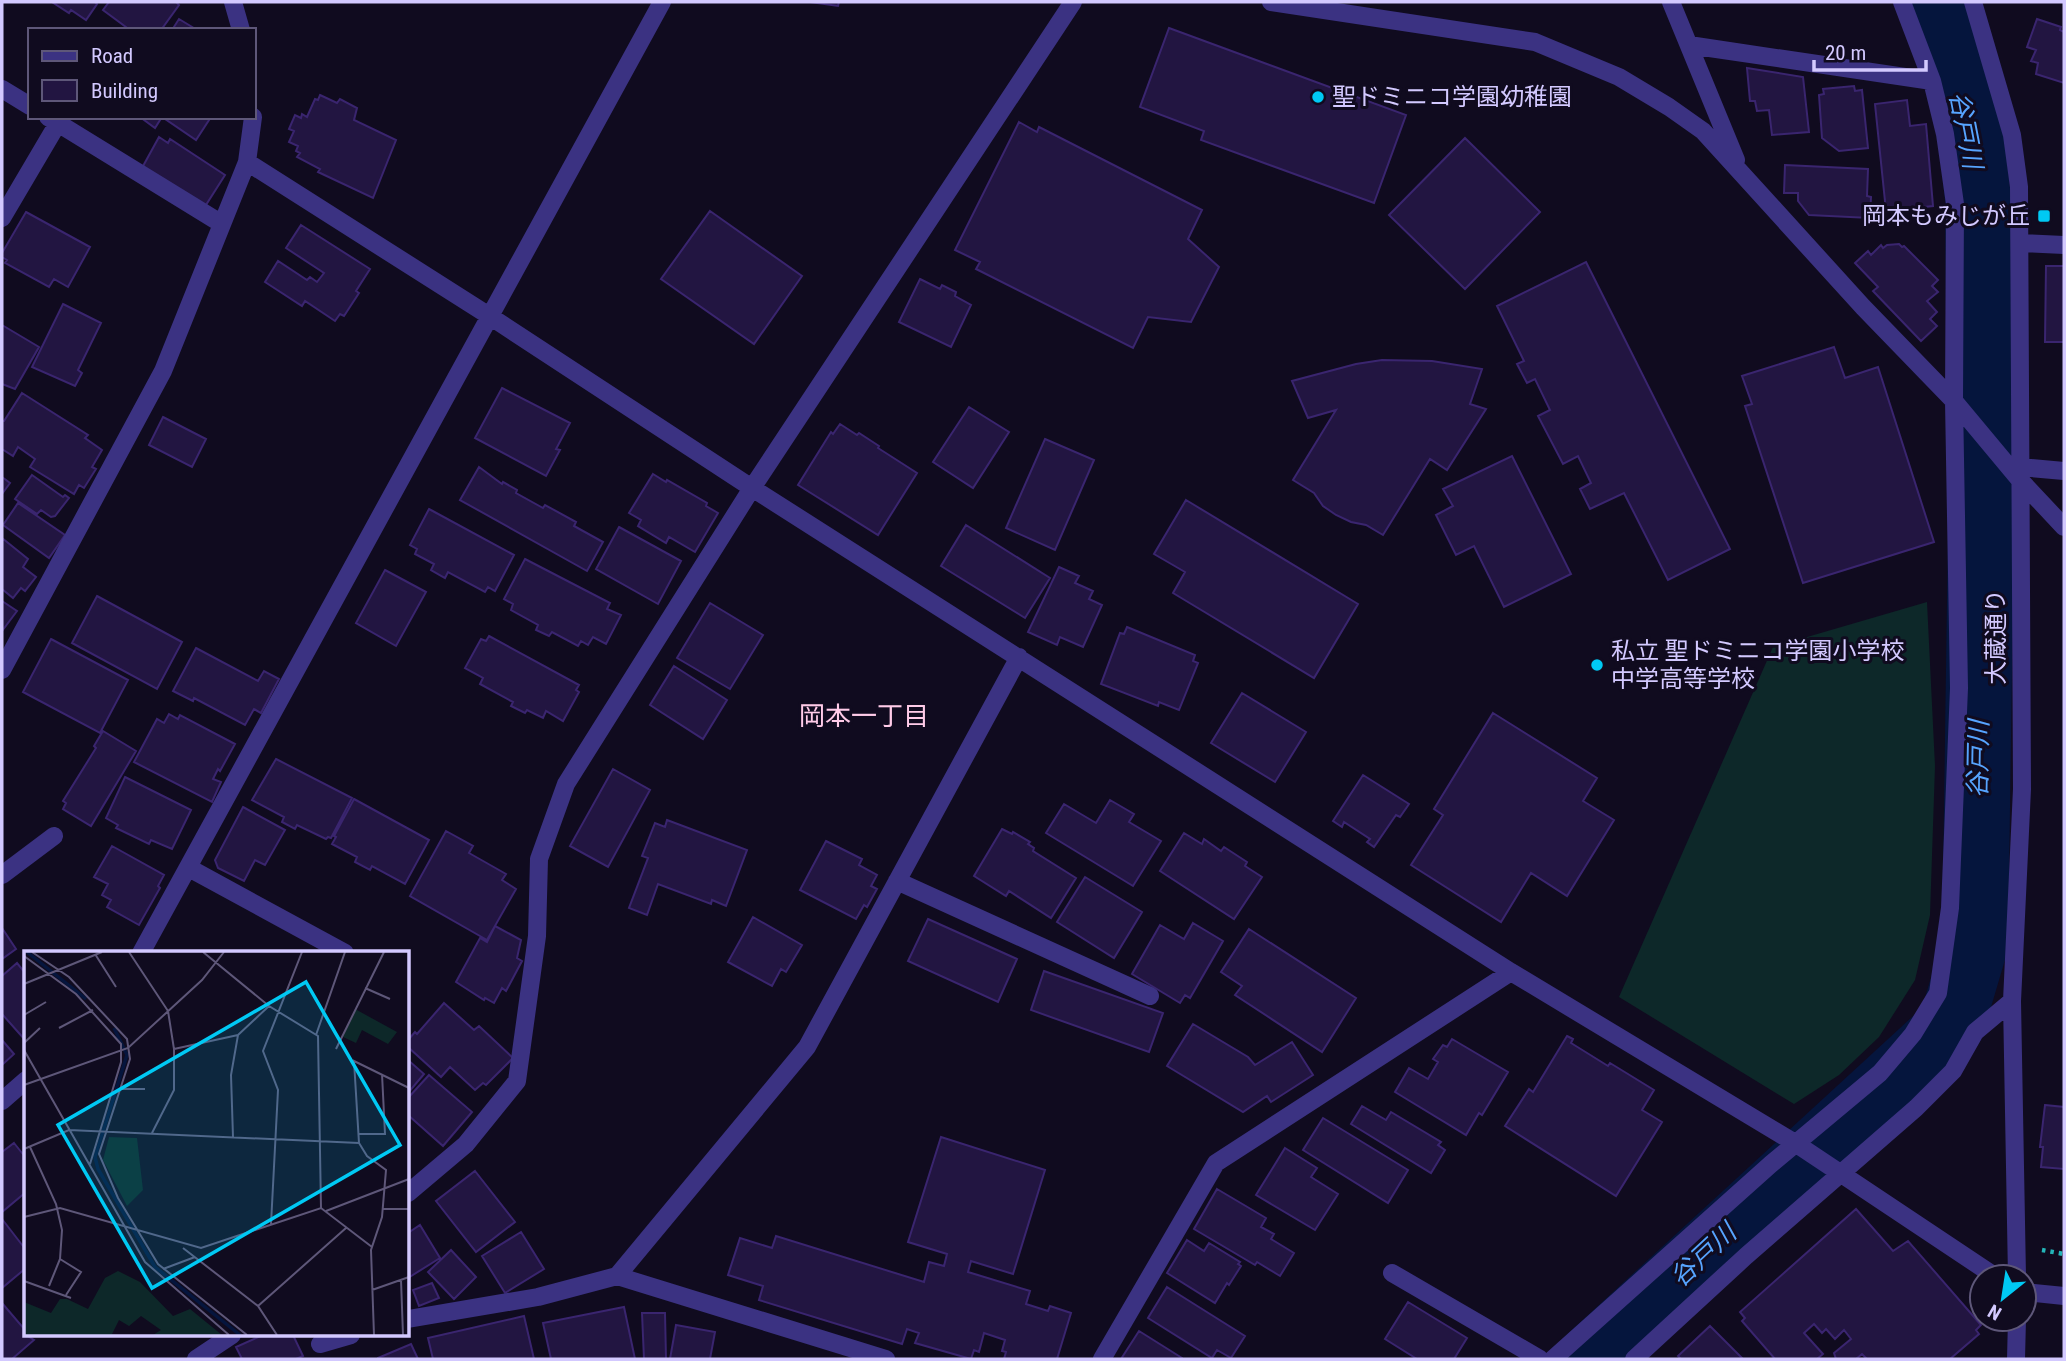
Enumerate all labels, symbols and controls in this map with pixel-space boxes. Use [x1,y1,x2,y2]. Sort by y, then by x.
legend [28,28,256,119]
scale bar [1814,28,1926,72]
text: 20 m [1825,41,1866,65]
text: Road [91,44,133,68]
text: Building [91,79,158,103]
place label: 聖ドミニコ学園幼稚園 [1332,83,1572,111]
marker: 聖ドミニコ学園幼稚園 [1310,89,1326,105]
water label: 谷戸川 [1944,89,1989,174]
place label: 岡本もみじが丘 [1862,202,2030,230]
marker: 岡本もみじが丘 [2036,208,2052,224]
street label: 大蔵通り [1982,589,2010,685]
place label: 私立 聖ドミニコ学園小学校 中学高等学校 [1611,637,1905,693]
marker: 私立 聖ドミニコ学園小学校 中学高等学校 [1589,657,1605,673]
district label: 岡本一丁目 [799,701,929,731]
water label: 谷戸川 [1962,717,1994,798]
inset map [24,951,410,1336]
water label: 谷戸川 [1664,1215,1744,1293]
north arrow [1968,1263,2038,1333]
text: N [1984,1299,2006,1325]

